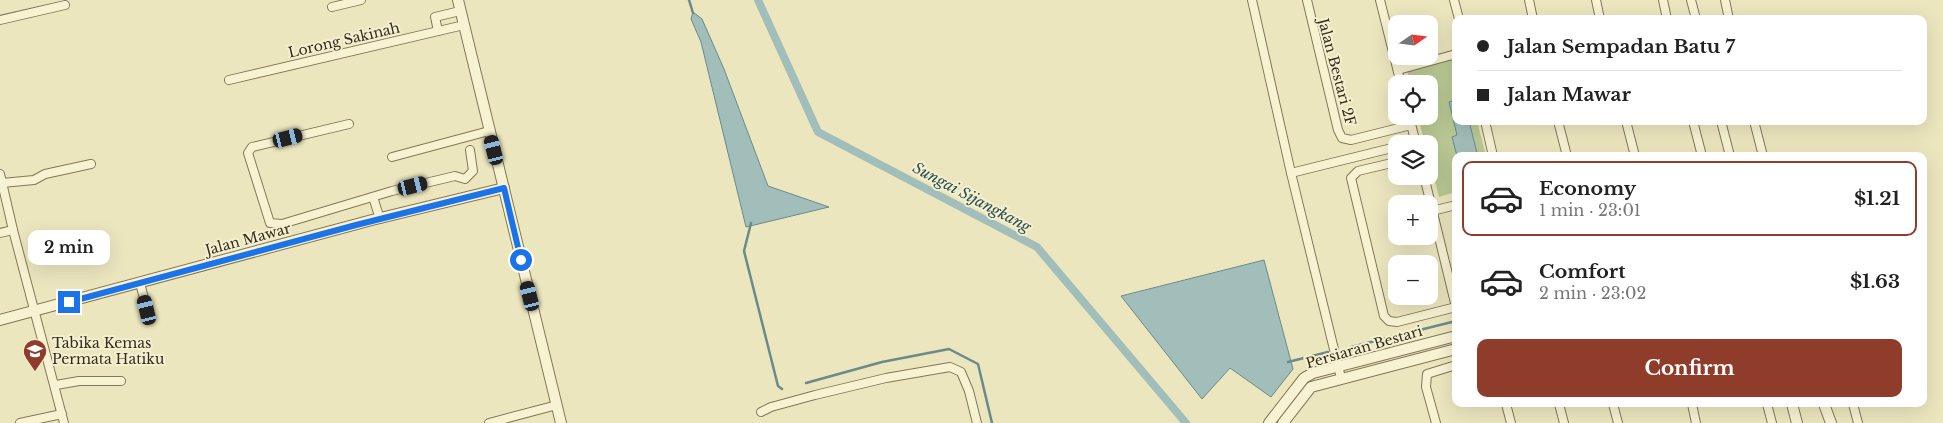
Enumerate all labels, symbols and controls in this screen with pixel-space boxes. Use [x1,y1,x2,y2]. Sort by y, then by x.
street label: Jalan Bestari 2F [1313,14,1360,128]
north arrow [1388,15,1438,65]
map controls [1388,15,1438,305]
street label: Lorong Sakinah [286,18,402,62]
text: Jalan Sempadan Batu 7 [1507,35,1735,58]
button: locate [1388,75,1438,125]
text: Jalan Mawar [1507,83,1631,106]
car [271,127,304,149]
car [483,134,504,166]
button: layers [1388,135,1438,185]
water label: Sungai Sijangkang [910,158,1035,237]
car [396,175,429,197]
icon: car [1479,176,1524,221]
text: Economy [1539,177,1636,200]
text: $1.21 [1854,187,1900,210]
button: + [1388,195,1438,245]
text: 1 min · 23:01 [1539,200,1641,220]
street label: Jalan Mawar [201,219,293,260]
callout: 2 min [28,230,110,264]
text: 2 min [44,237,94,257]
route start [510,249,532,271]
button: − [1388,255,1438,305]
icon: car [1479,259,1524,304]
text: Comfort [1539,260,1626,283]
text: $1.63 [1850,270,1900,293]
car [519,280,540,312]
text: 2 min · 23:02 [1539,283,1646,303]
route end [58,291,80,313]
car [136,294,157,326]
street label: Persiaran Bestari [1304,322,1425,372]
place label: Tabika Kemas Permata Hatiku [52,334,165,368]
school or university icon: Tabika Kemas Permata Hatiku [22,338,48,372]
button: Confirm [1477,339,1902,397]

